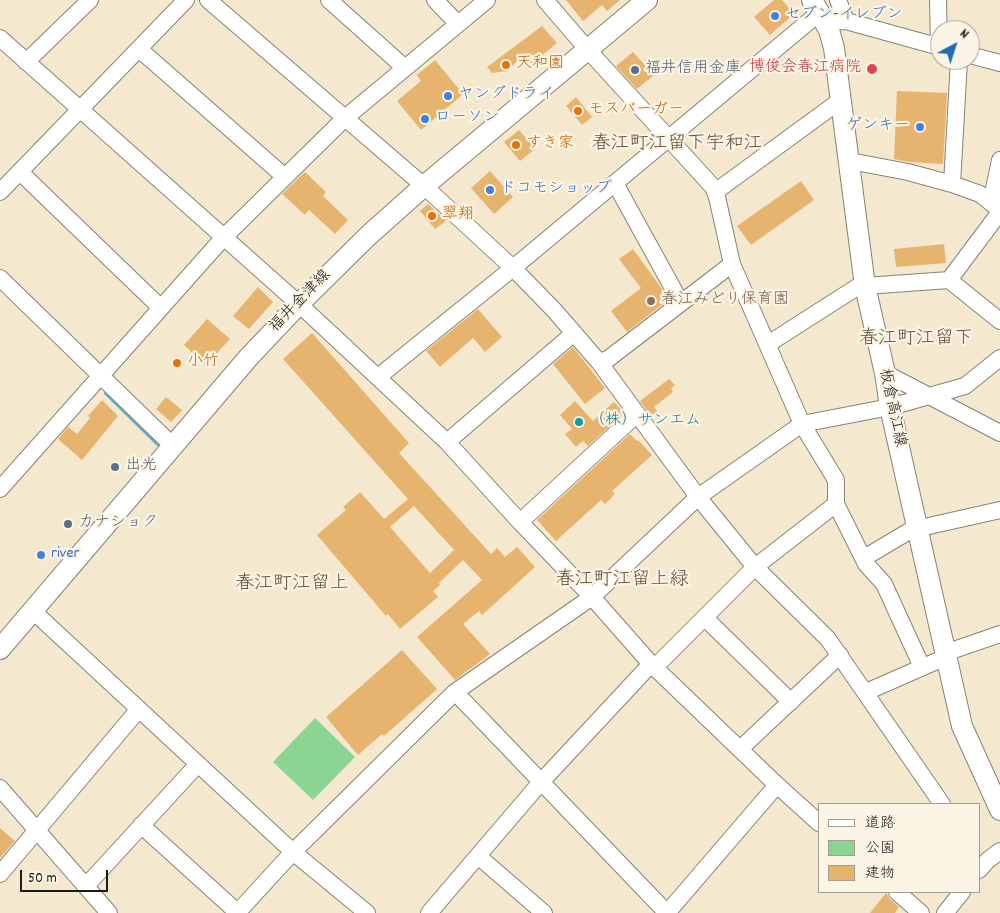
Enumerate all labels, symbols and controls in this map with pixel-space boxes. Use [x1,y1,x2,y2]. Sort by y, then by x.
place label: セブン-イレブン [785,6,902,26]
marker: セブン-イレブン [769,10,781,22]
north arrow [930,20,980,70]
text: N [955,24,973,44]
place label: 天和園 [516,55,564,75]
marker: 天和園 [500,59,512,71]
place label: 博俊会春江病院 [749,59,861,79]
place label: 福井信用金庫 [645,60,741,80]
marker: 博俊会春江病院 [865,62,879,76]
marker: 福井信用金庫 [629,64,641,76]
place label: ヤングドライ [458,86,554,106]
marker: ヤングドライ [442,90,454,102]
place label: モスバーガー [588,101,684,121]
marker: モスバーガー [572,105,584,117]
place label: ローソン [435,109,499,129]
marker: ローソン [419,113,431,125]
place label: ゲンキー [846,117,910,137]
marker: ゲンキー [914,121,926,133]
district label: 春江町江留下宇和江 [592,134,762,156]
place label: すき家 [526,135,574,155]
marker: すき家 [510,139,522,151]
place label: ドコモショップ [500,180,612,200]
marker: ドコモショップ [484,184,496,196]
place label: 翠翔 [442,206,474,226]
marker: 翠翔 [426,210,438,222]
street label: 福井金津線 [266,267,336,337]
place label: 春江みどり保育園 [661,291,789,311]
marker: 春江みどり保育園 [645,295,657,307]
district label: 春江町江留下 [859,329,973,351]
place label: 小竹 [187,353,219,373]
marker: 小竹 [171,357,183,369]
street label: 板倉高江線 [873,367,909,449]
place label: （株）サンエム [589,412,701,432]
marker: （株）サンエム [573,416,585,428]
place label: 出光 [125,457,157,477]
marker: 出光 [109,461,121,473]
place label: カナショク [78,514,158,534]
marker: カナショク [62,518,74,530]
place label: river [51,545,80,565]
marker: river [35,549,47,561]
district label: 春江町江留上緑 [556,570,688,592]
district label: 春江町江留上 [235,574,349,596]
legend [818,803,980,893]
text: 道路 [865,813,895,835]
text: 公園 [865,838,895,860]
scale bar [22,860,110,892]
text: 建物 [865,863,895,885]
text: 50 m [28,868,57,890]

